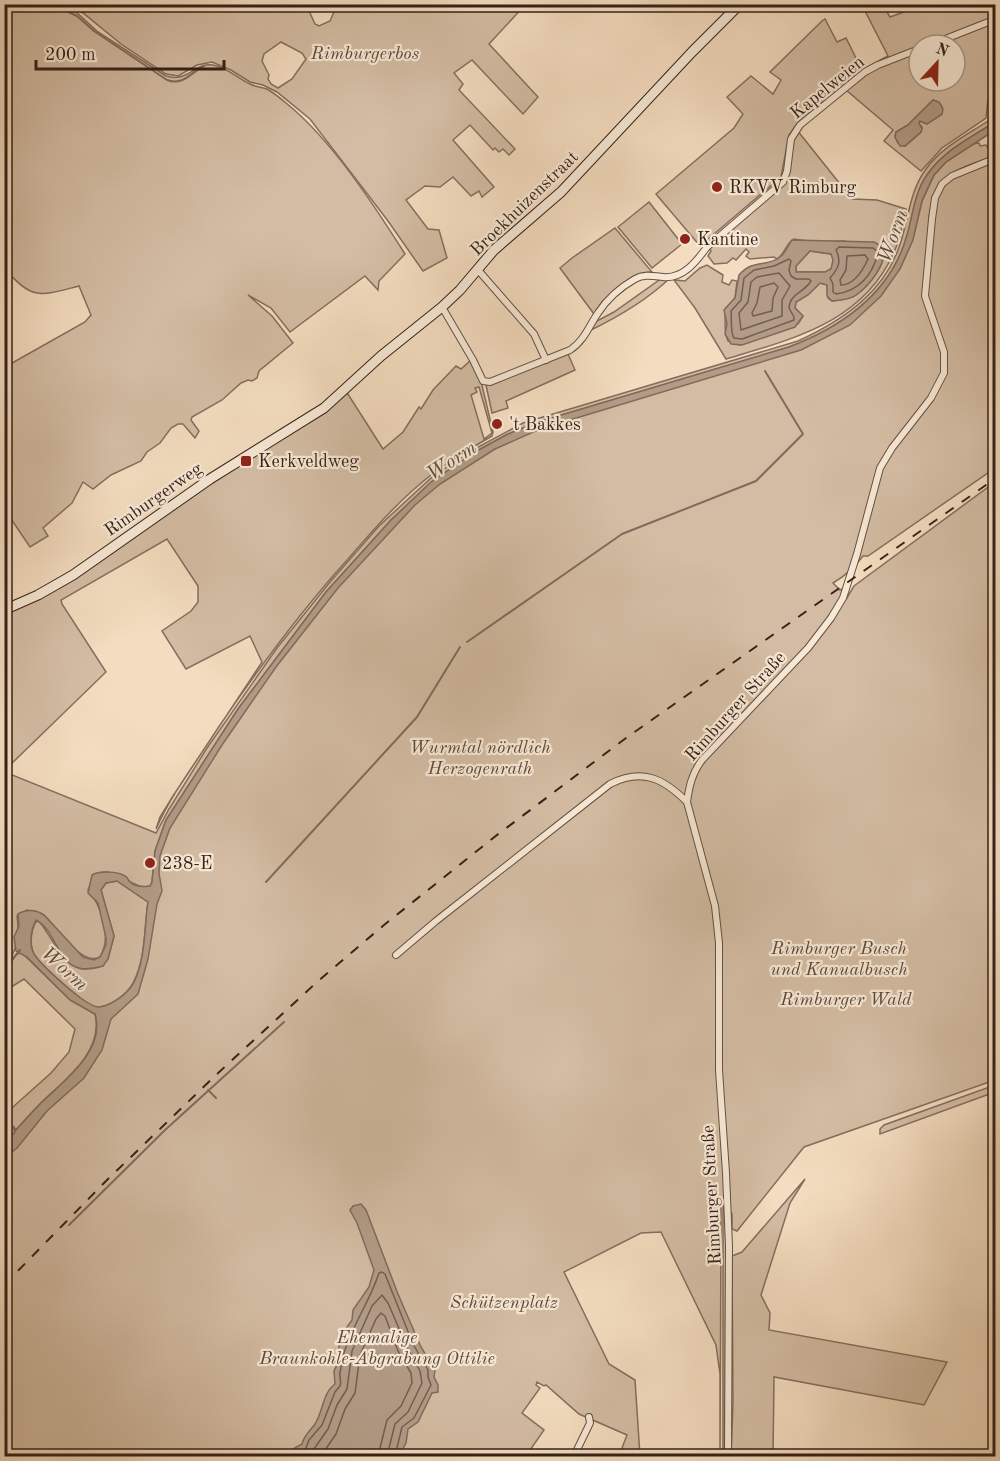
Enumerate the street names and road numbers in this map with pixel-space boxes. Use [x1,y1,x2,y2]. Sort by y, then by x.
street label: Kapelweien [787,53,868,123]
street label: Broekhuizenstraat [467,148,582,260]
street label: Rimburgerweg [101,459,206,540]
street label: Rimburger Straße [682,649,789,765]
street label: Rimburger Straße [699,1124,725,1265]

